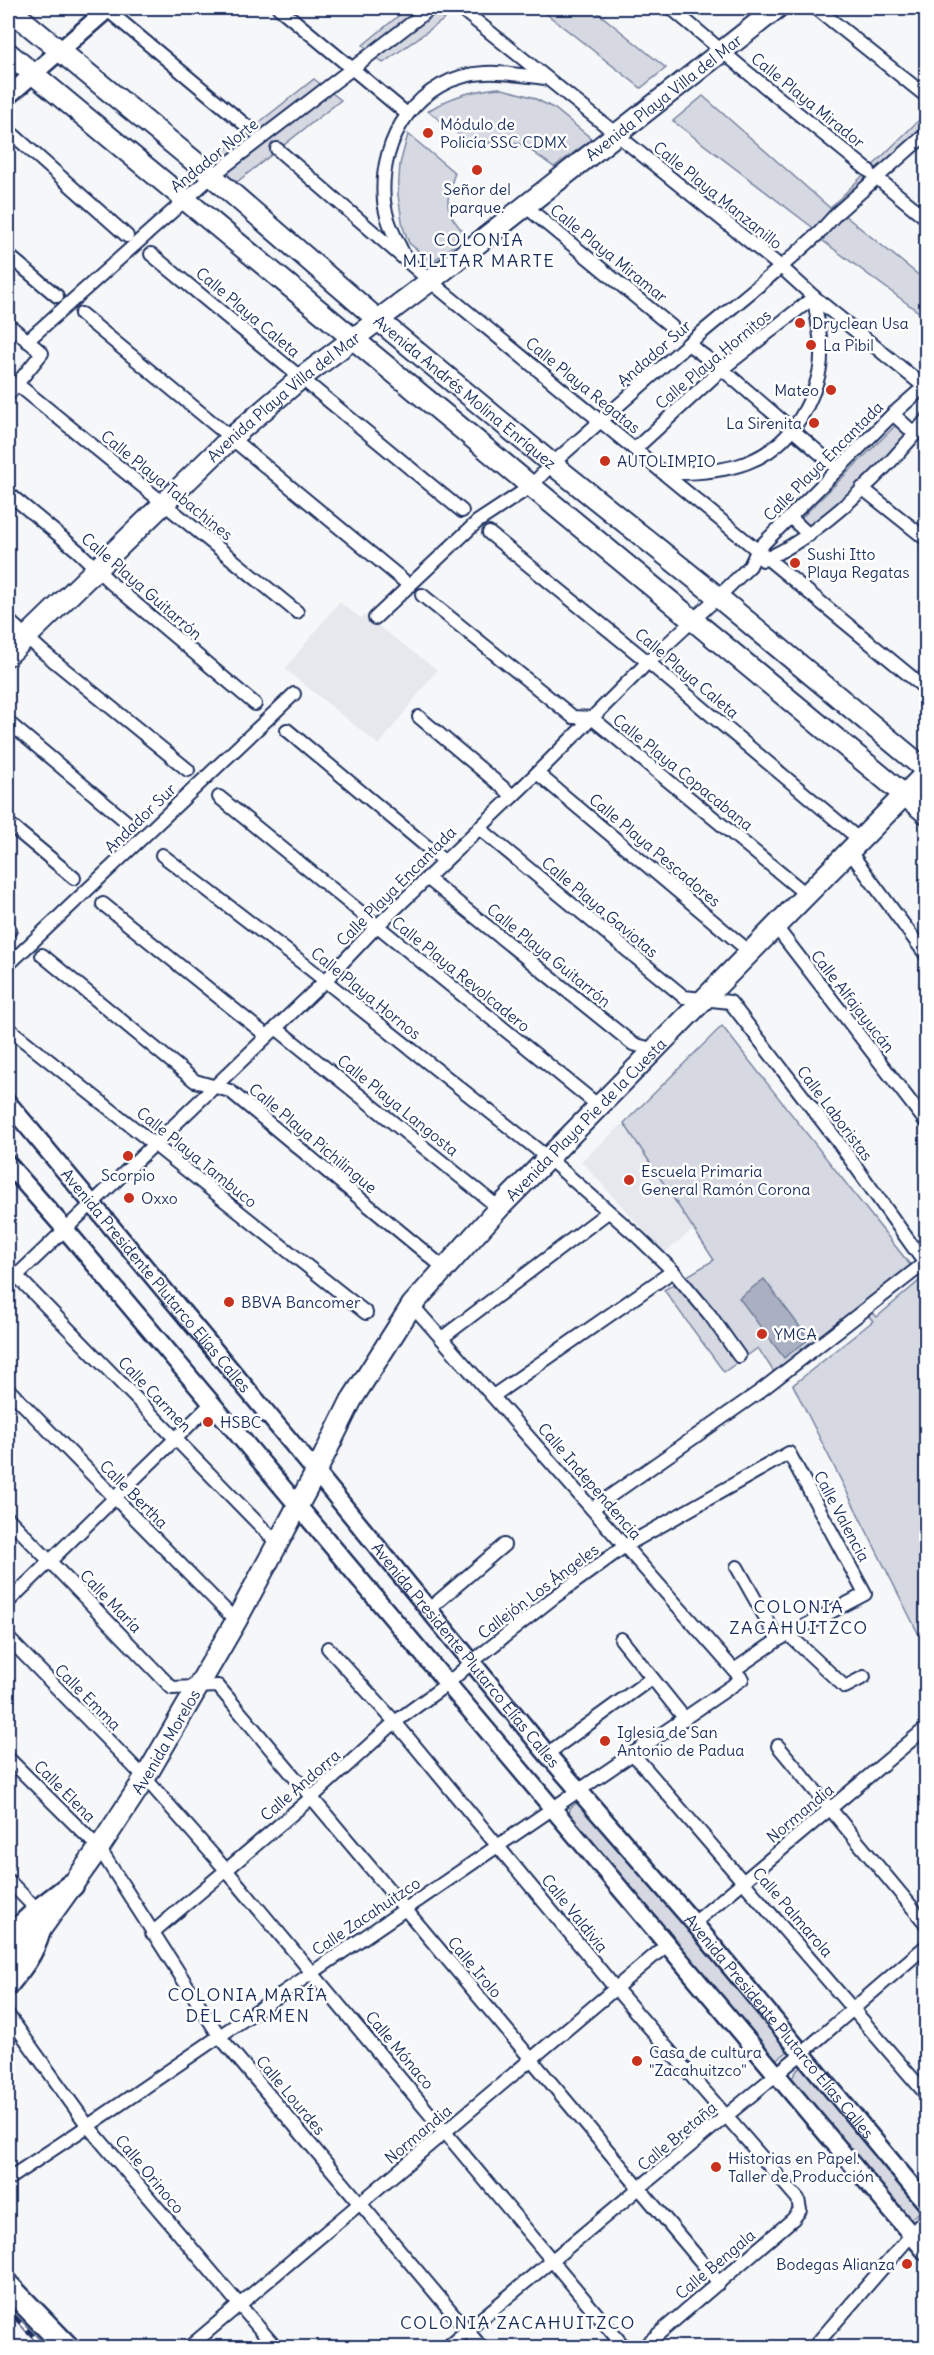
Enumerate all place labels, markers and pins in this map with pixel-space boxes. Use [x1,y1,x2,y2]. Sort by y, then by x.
place label: Módulo de Policía SSC CDMX [440,114,567,152]
marker: Módulo de Policía SSC CDMX [421,126,435,140]
marker: Señor del parque. [470,163,484,177]
place label: Señor del parque. [443,179,511,217]
place label: Dryclean Usa [812,313,909,333]
marker: Dryclean Usa [793,316,807,330]
place label: La Pibil [823,335,874,355]
marker: La Pibil [804,338,818,352]
place label: Mateo [774,380,819,400]
marker: Mateo [824,383,838,397]
place label: La Sirenita [726,413,802,433]
marker: La Sirenita [807,416,821,430]
place label: AUTOLIMPIO [617,451,716,471]
marker: AUTOLIMPIO [598,454,612,468]
place label: Sushi Itto Playa Regatas [807,544,910,582]
marker: Sushi Itto Playa Regatas [788,556,802,570]
marker: Scorpio [121,1149,135,1163]
place label: Escuela Primaria General Ramón Corona [641,1161,810,1199]
place label: Scorpio [101,1165,155,1185]
marker: Escuela Primaria General Ramón Corona [622,1173,636,1187]
place label: Oxxo [141,1188,178,1208]
marker: Oxxo [122,1191,136,1205]
place label: BBVA Bancomer [241,1292,361,1312]
marker: BBVA Bancomer [222,1295,236,1309]
place label: YMCA [774,1324,817,1344]
marker: YMCA [755,1327,769,1341]
place label: HSBC [220,1412,261,1432]
marker: HSBC [201,1415,215,1429]
place label: Iglesia de San Antonio de Padua [617,1722,744,1760]
marker: Iglesia de San Antonio de Padua [598,1734,612,1748]
place label: Casa de cultura "Zacahuitzco" [649,2042,762,2080]
marker: Casa de cultura "Zacahuitzco" [630,2054,644,2068]
place label: Historias en Papel. Taller de Producción [728,2148,874,2186]
marker: Historias en Papel. Taller de Producción [709,2160,723,2174]
place label: Bodegas Alianza [776,2254,895,2274]
marker: Bodegas Alianza [900,2257,914,2271]

